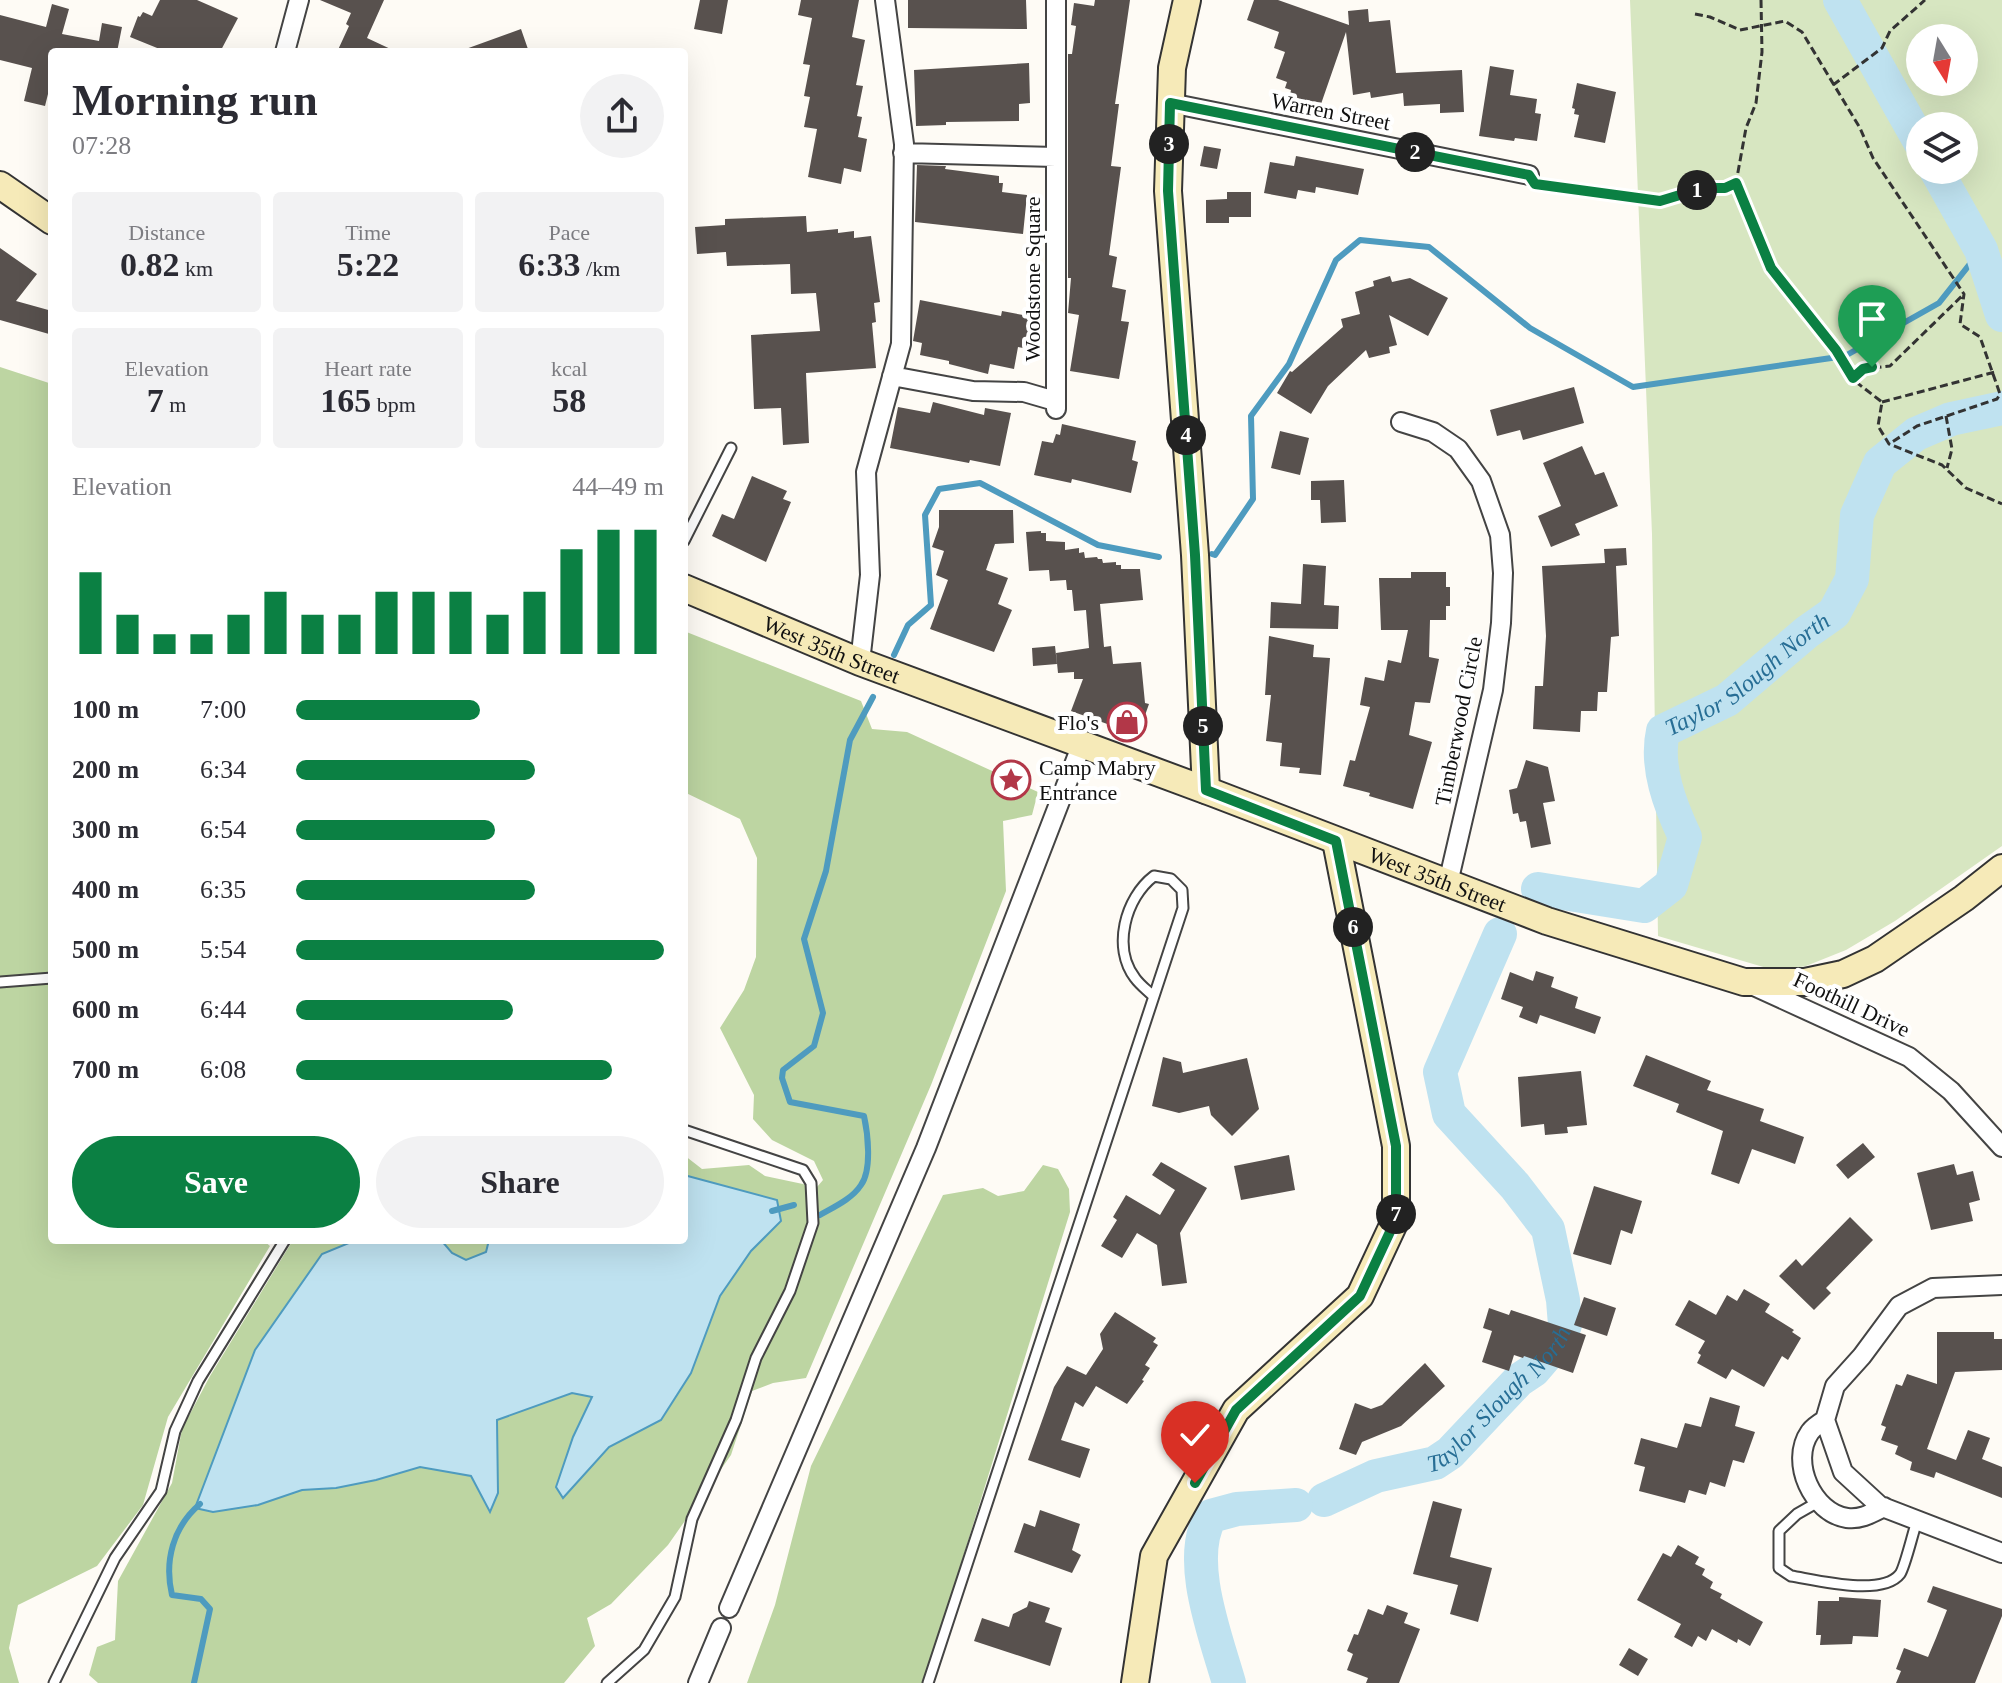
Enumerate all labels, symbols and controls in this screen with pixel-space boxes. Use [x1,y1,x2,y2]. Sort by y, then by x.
north arrow [1906,24,1978,96]
map controls [1906,24,1978,184]
button: share [580,74,664,158]
text: Morning run [72,76,318,125]
street label: Warren Street [1269,88,1393,135]
button: layers [1906,112,1978,184]
pin: 3 [1149,124,1189,164]
text: 07:28 [72,131,131,160]
text: 3 [1164,131,1175,156]
pin: 2 [1395,132,1435,172]
text: 2 [1410,139,1421,164]
pin: 1 [1677,170,1717,210]
text: 1 [1692,177,1703,202]
street label: Woodstone Square [1020,196,1045,362]
text: Distance [128,220,205,245]
text: Time [345,220,391,245]
text: Pace [549,220,590,245]
text: 0.82 [120,246,180,283]
text: 5:22 [337,246,399,283]
text: 6:33 [518,246,581,283]
text: km [180,256,213,281]
text: /km [581,256,620,281]
pin [1838,285,1906,367]
icon: arrive [1850,297,1894,341]
text: Elevation [125,356,209,381]
text: Heart rate [324,356,412,381]
text: kcal [551,356,588,381]
text: 7 [147,382,164,419]
text: 165 [320,382,371,419]
text: 58 [552,382,586,419]
text: m [164,392,186,417]
text: bpm [371,392,416,417]
pin: 4 [1166,415,1206,455]
text: 4 [1181,422,1192,447]
text: Elevation [72,472,172,501]
text: 44–49 m [572,472,664,501]
water label: Taylor Slough North [1661,607,1834,741]
street label: West 35th Street [760,611,903,689]
street label: Timberwood Circle [1430,634,1487,808]
text: 100 m [72,695,139,724]
text: 7:00 [200,695,246,724]
shop icon: Flo's [1106,701,1148,743]
pin: 5 [1183,706,1223,746]
place label: Flo's [1057,710,1099,735]
text: 5 [1198,713,1209,738]
text: 200 m [72,755,139,784]
text: 6:34 [200,755,246,784]
place label: Camp Mabry Entrance [1039,755,1156,805]
place icon: Camp Mabry Entrance [990,759,1032,801]
text: 300 m [72,815,139,844]
text: 6:54 [200,815,246,844]
street label: West 35th Street [1365,842,1510,917]
text: 400 m [72,875,139,904]
text: 6:35 [200,875,246,904]
pin: 6 [1333,907,1373,947]
text: 6 [1348,914,1359,939]
text: 500 m [72,935,139,964]
text: 5:54 [200,935,246,964]
street label: Foothill Drive [1790,967,1914,1042]
text: 600 m [72,995,139,1024]
text: 6:44 [200,995,246,1024]
text: 700 m [72,1055,139,1084]
text: 6:08 [200,1055,246,1084]
button: Save [72,1136,360,1228]
button: Share [376,1136,664,1228]
pin: 7 [1376,1194,1416,1234]
text: 7 [1391,1201,1402,1226]
water label: Taylor Slough North [1424,1323,1576,1477]
pin [1161,1401,1229,1483]
icon: check [1173,1413,1217,1457]

